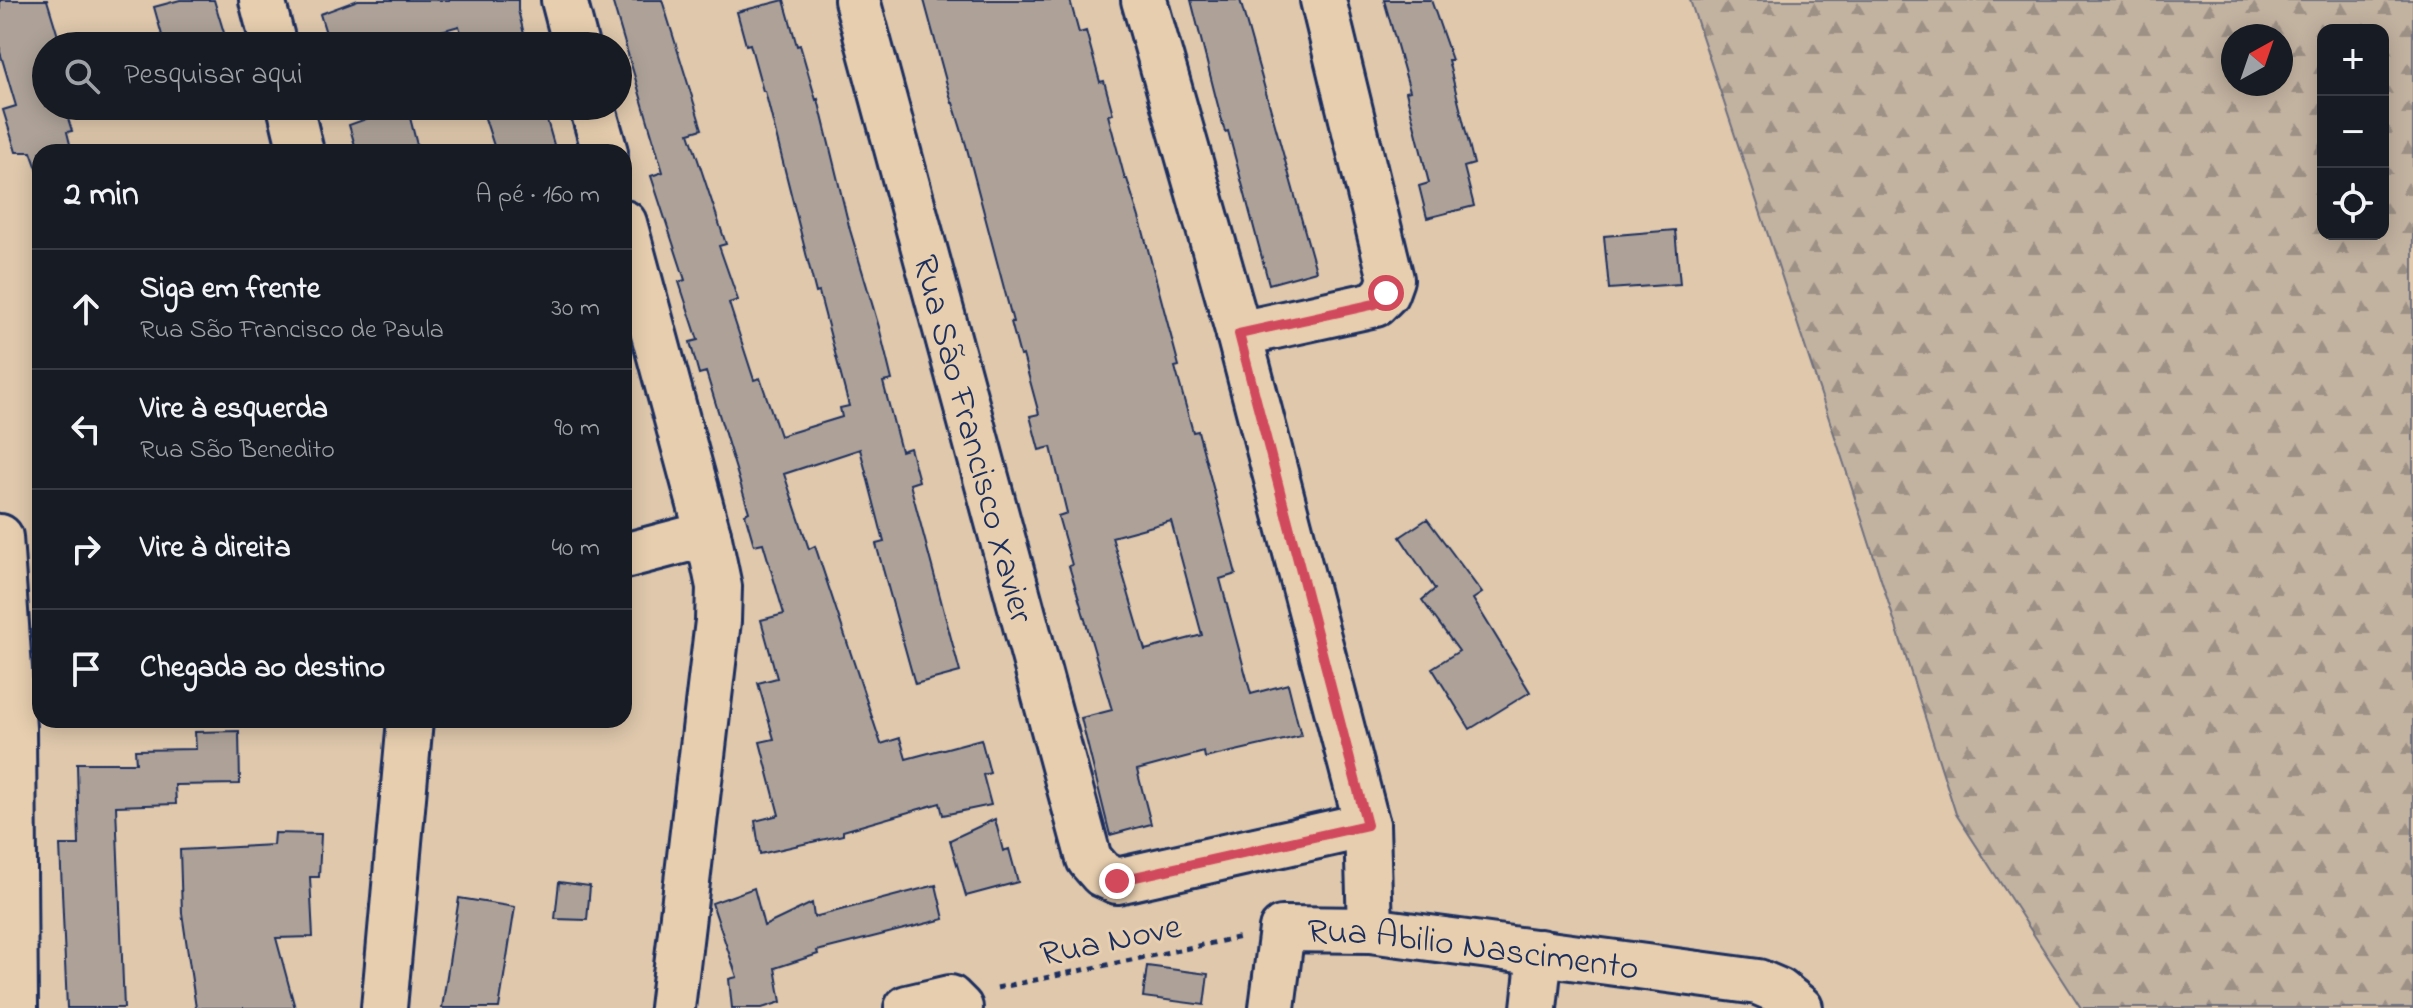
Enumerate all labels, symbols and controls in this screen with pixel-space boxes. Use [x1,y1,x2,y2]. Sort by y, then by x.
north arrow [2221,24,2293,96]
map controls [2317,24,2389,240]
button: + [2317,24,2389,96]
search box [32,32,632,120]
icon: search [60,54,104,98]
text: Pesquisar aqui [124,54,303,98]
button: − [2317,96,2389,168]
button: locate [2317,168,2389,240]
text: 2 min [64,171,139,221]
text: A pé · 160 m [476,177,600,215]
street label: Rua São Francisco Xavier [896,250,1046,630]
text: Siga em frente [140,268,320,312]
route start [1368,275,1404,311]
icon: ahead [64,287,108,331]
text: 30 m [551,290,600,328]
text: Rua São Francisco de Paula [140,312,444,350]
text: Vire à esquerda [140,388,328,432]
icon: left [64,407,108,451]
text: 90 m [554,410,600,448]
text: Rua São Benedito [140,432,335,470]
icon: right [64,527,108,571]
text: Vire à direita [140,527,291,571]
text: 40 m [551,530,600,568]
icon: arrive [64,647,108,691]
text: Chegada ao destino [140,647,385,691]
route end [1099,863,1135,899]
street label: Rua Nove [1036,901,1187,983]
street label: Rua Abilio Nascimento [1307,907,1642,997]

